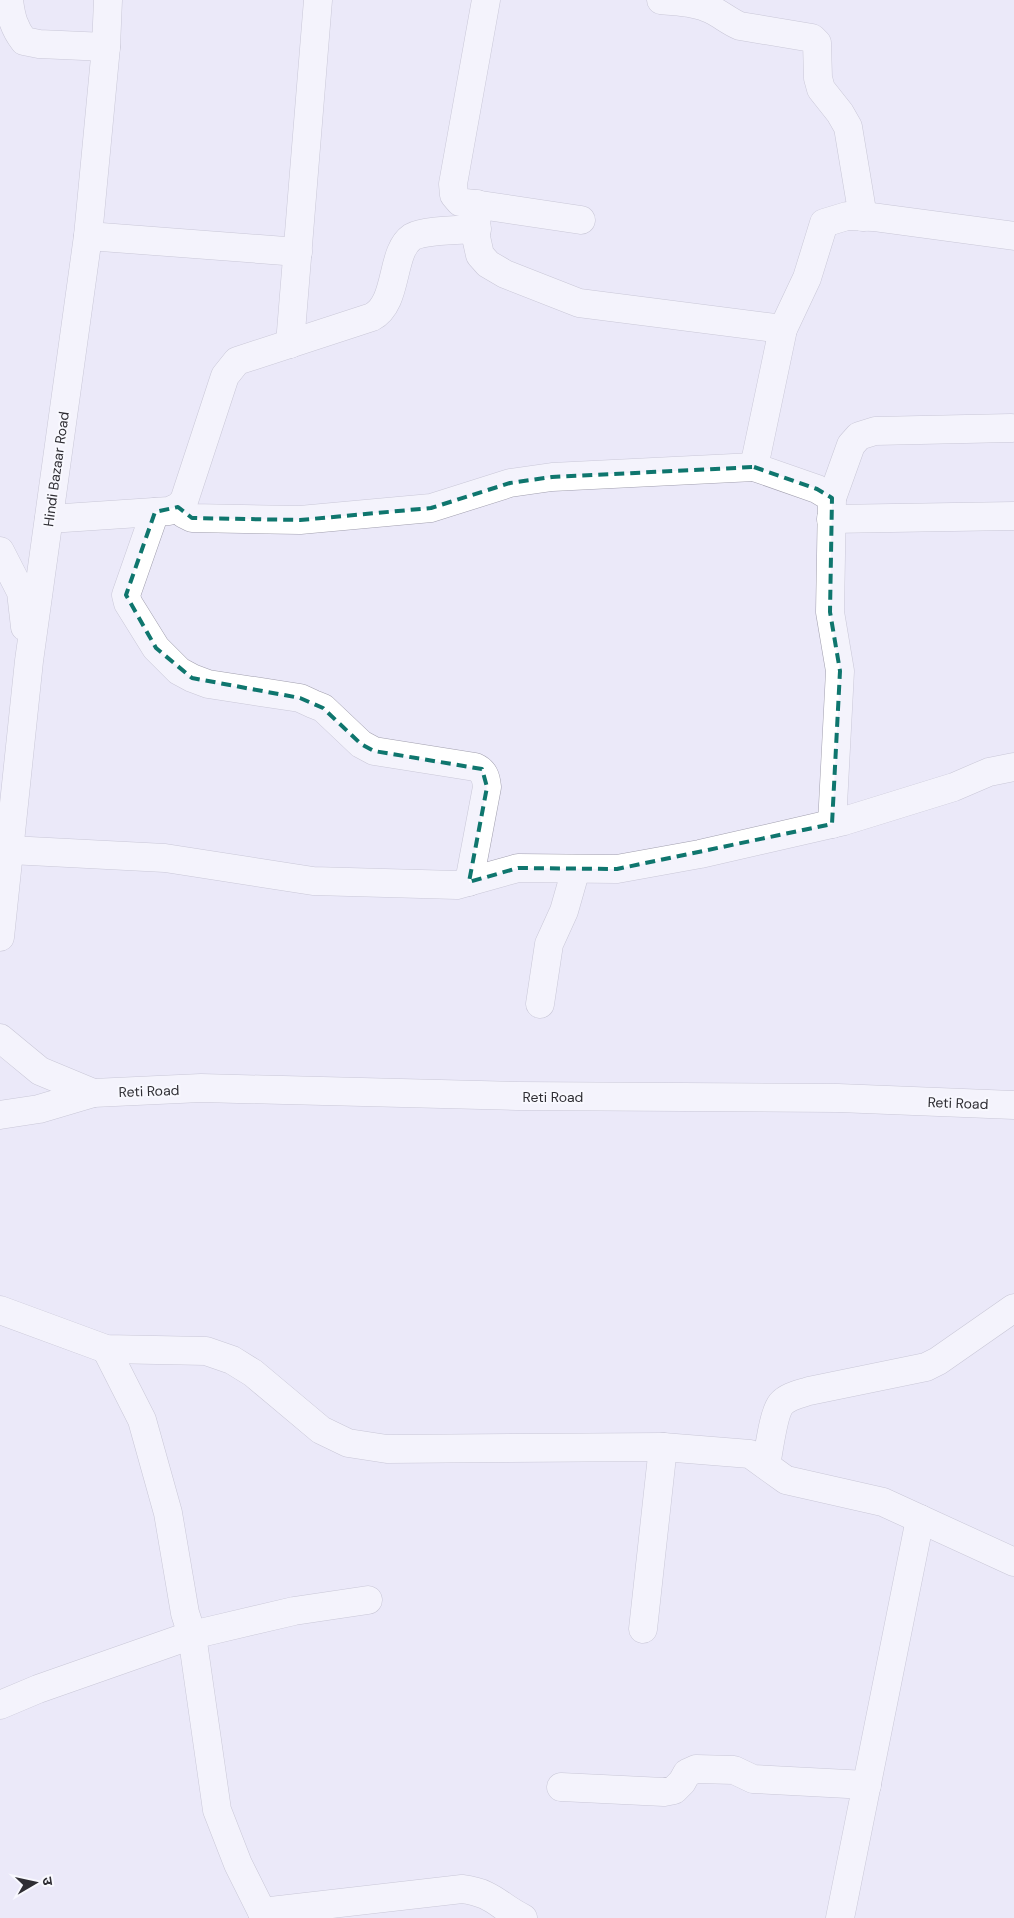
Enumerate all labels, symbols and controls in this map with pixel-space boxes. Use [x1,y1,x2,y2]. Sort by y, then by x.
street label: Hindi Bazaar Road [39,410,73,528]
street label: Reti Road [118,1081,180,1101]
street label: Reti Road [523,1088,583,1106]
street label: Reti Road [927,1093,989,1113]
north arrow [10,1858,60,1908]
text: उ [38,1876,57,1887]

